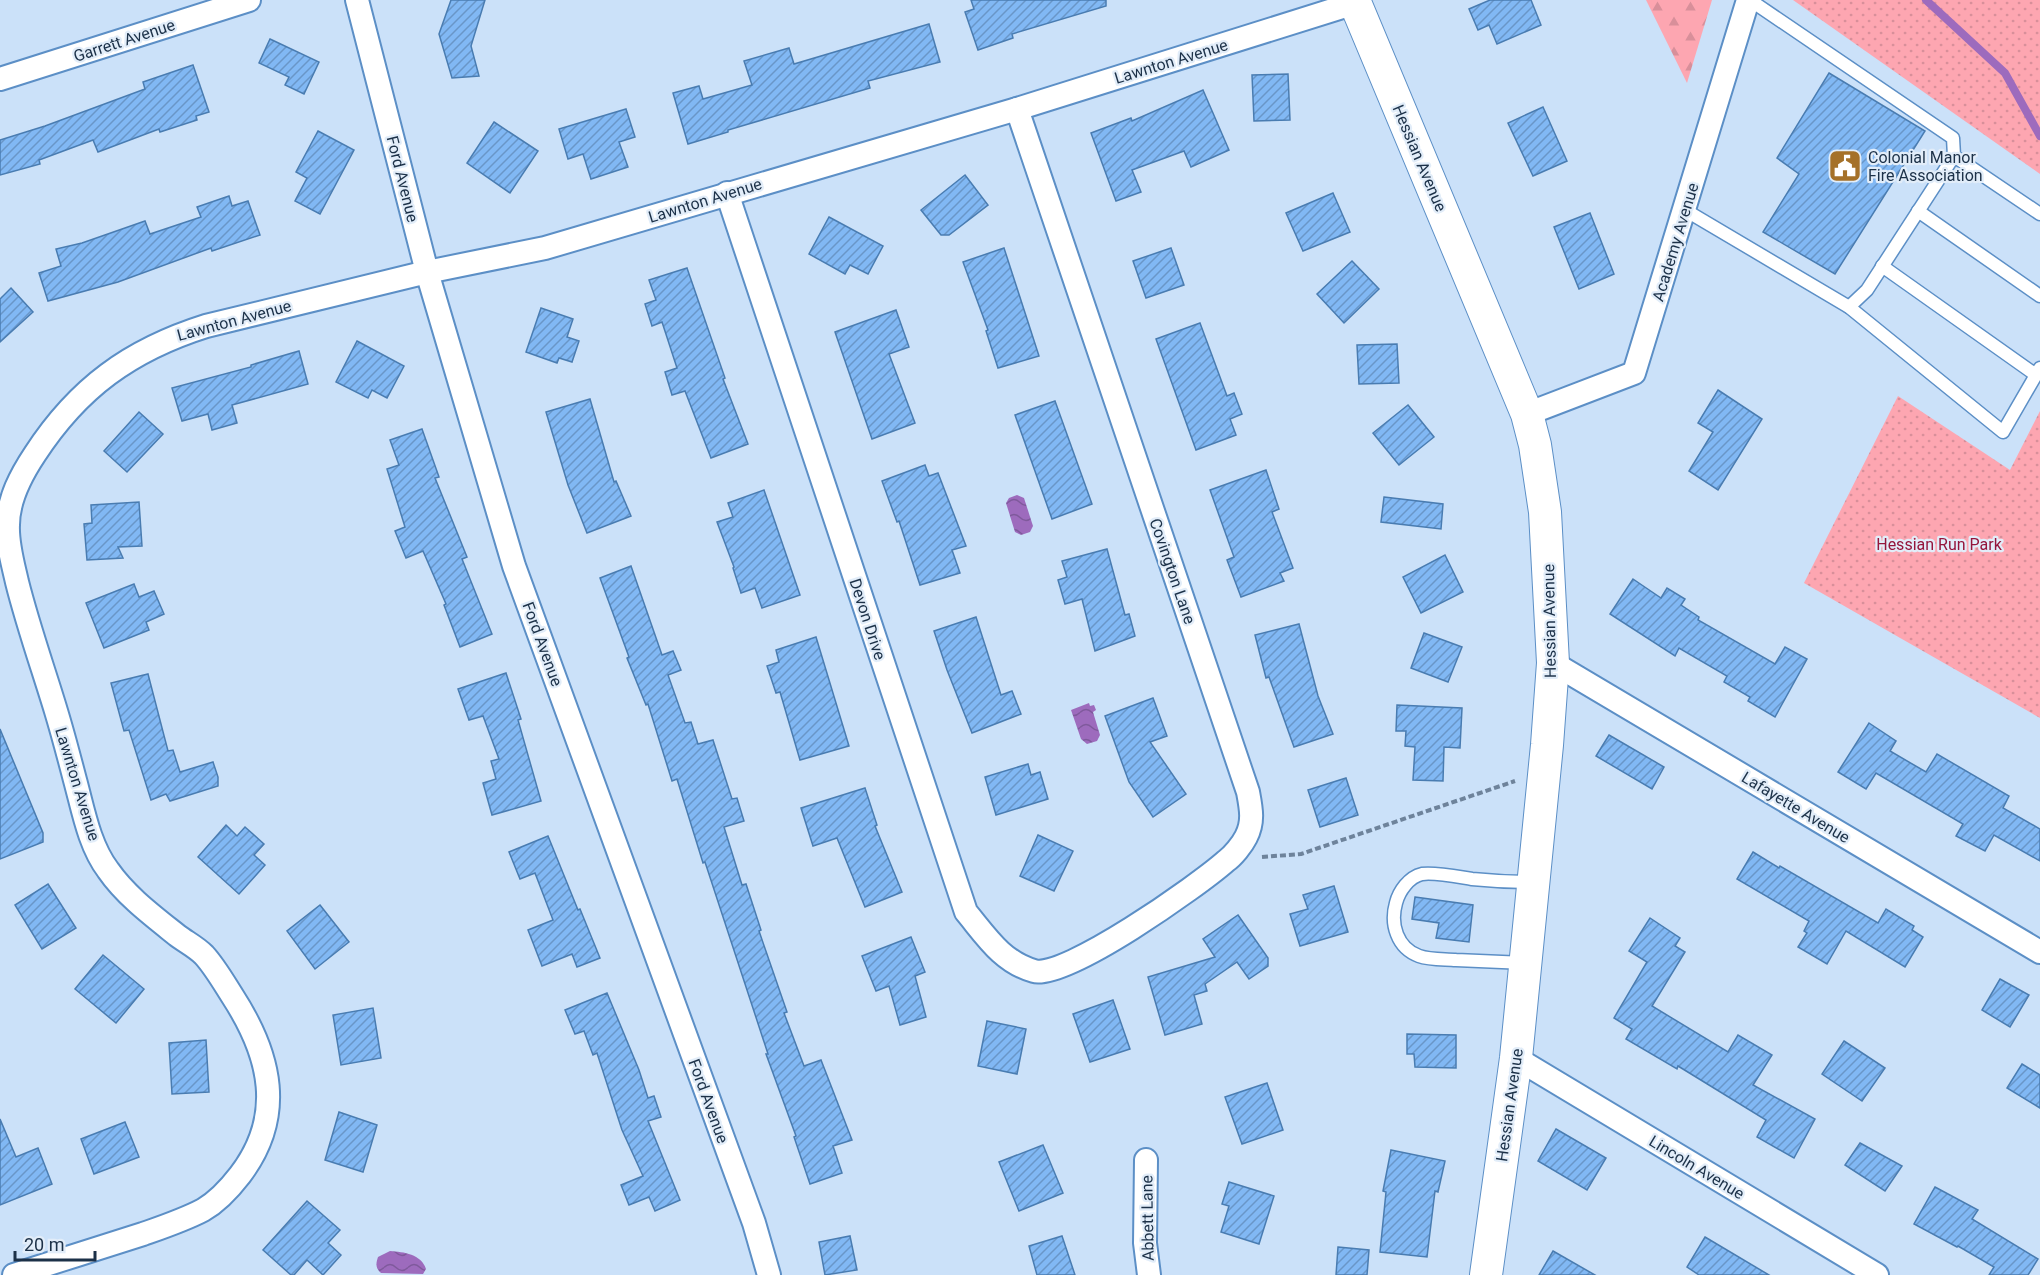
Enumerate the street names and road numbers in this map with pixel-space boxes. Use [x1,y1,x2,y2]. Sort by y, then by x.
street label: Garrett Avenue [71,15,177,66]
street label: Lawnton Avenue [1112,35,1230,88]
street label: Hessian Avenue [1388,102,1451,214]
street label: Ford Avenue [383,134,422,224]
street label: Lawnton Avenue [646,174,764,227]
street label: Academy Avenue [1648,181,1703,304]
street label: Lawnton Avenue [175,296,293,345]
street label: Covington Lane [1146,516,1200,627]
street label: Hessian Avenue [1539,564,1560,678]
street label: Devon Drive [845,576,890,662]
street label: Ford Avenue [518,599,567,689]
street label: Lawnton Avenue [51,725,104,843]
street label: Lafayette Avenue [1738,768,1853,847]
street label: Hessian Avenue [1492,1047,1527,1163]
street label: Ford Avenue [684,1056,733,1146]
street label: Lincoln Avenue [1646,1132,1748,1203]
street label: Abbett Lane [1137,1175,1158,1261]

